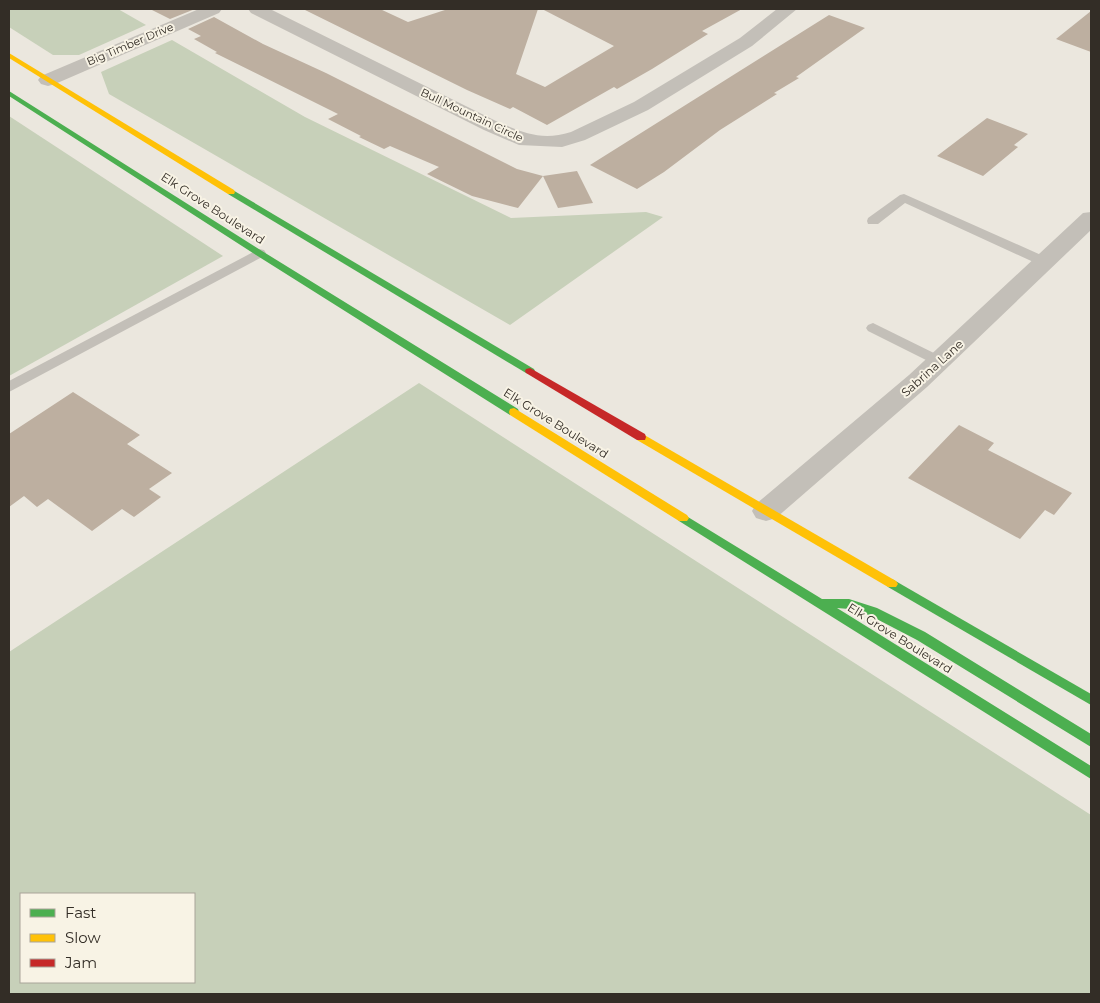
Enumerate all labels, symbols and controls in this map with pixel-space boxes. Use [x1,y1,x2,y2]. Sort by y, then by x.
street label: Big Timber Drive [85,19,176,69]
street label: Bull Mountain Circle [419,85,526,145]
street label: Elk Grove Boulevard [158,169,268,247]
street label: Sabrina Lane [898,336,966,400]
street label: Elk Grove Boulevard [501,385,611,461]
street label: Elk Grove Boulevard [845,600,955,676]
legend [20,893,195,983]
text: Fast [65,903,96,922]
text: Slow [65,928,101,947]
text: Jam [64,953,97,972]

